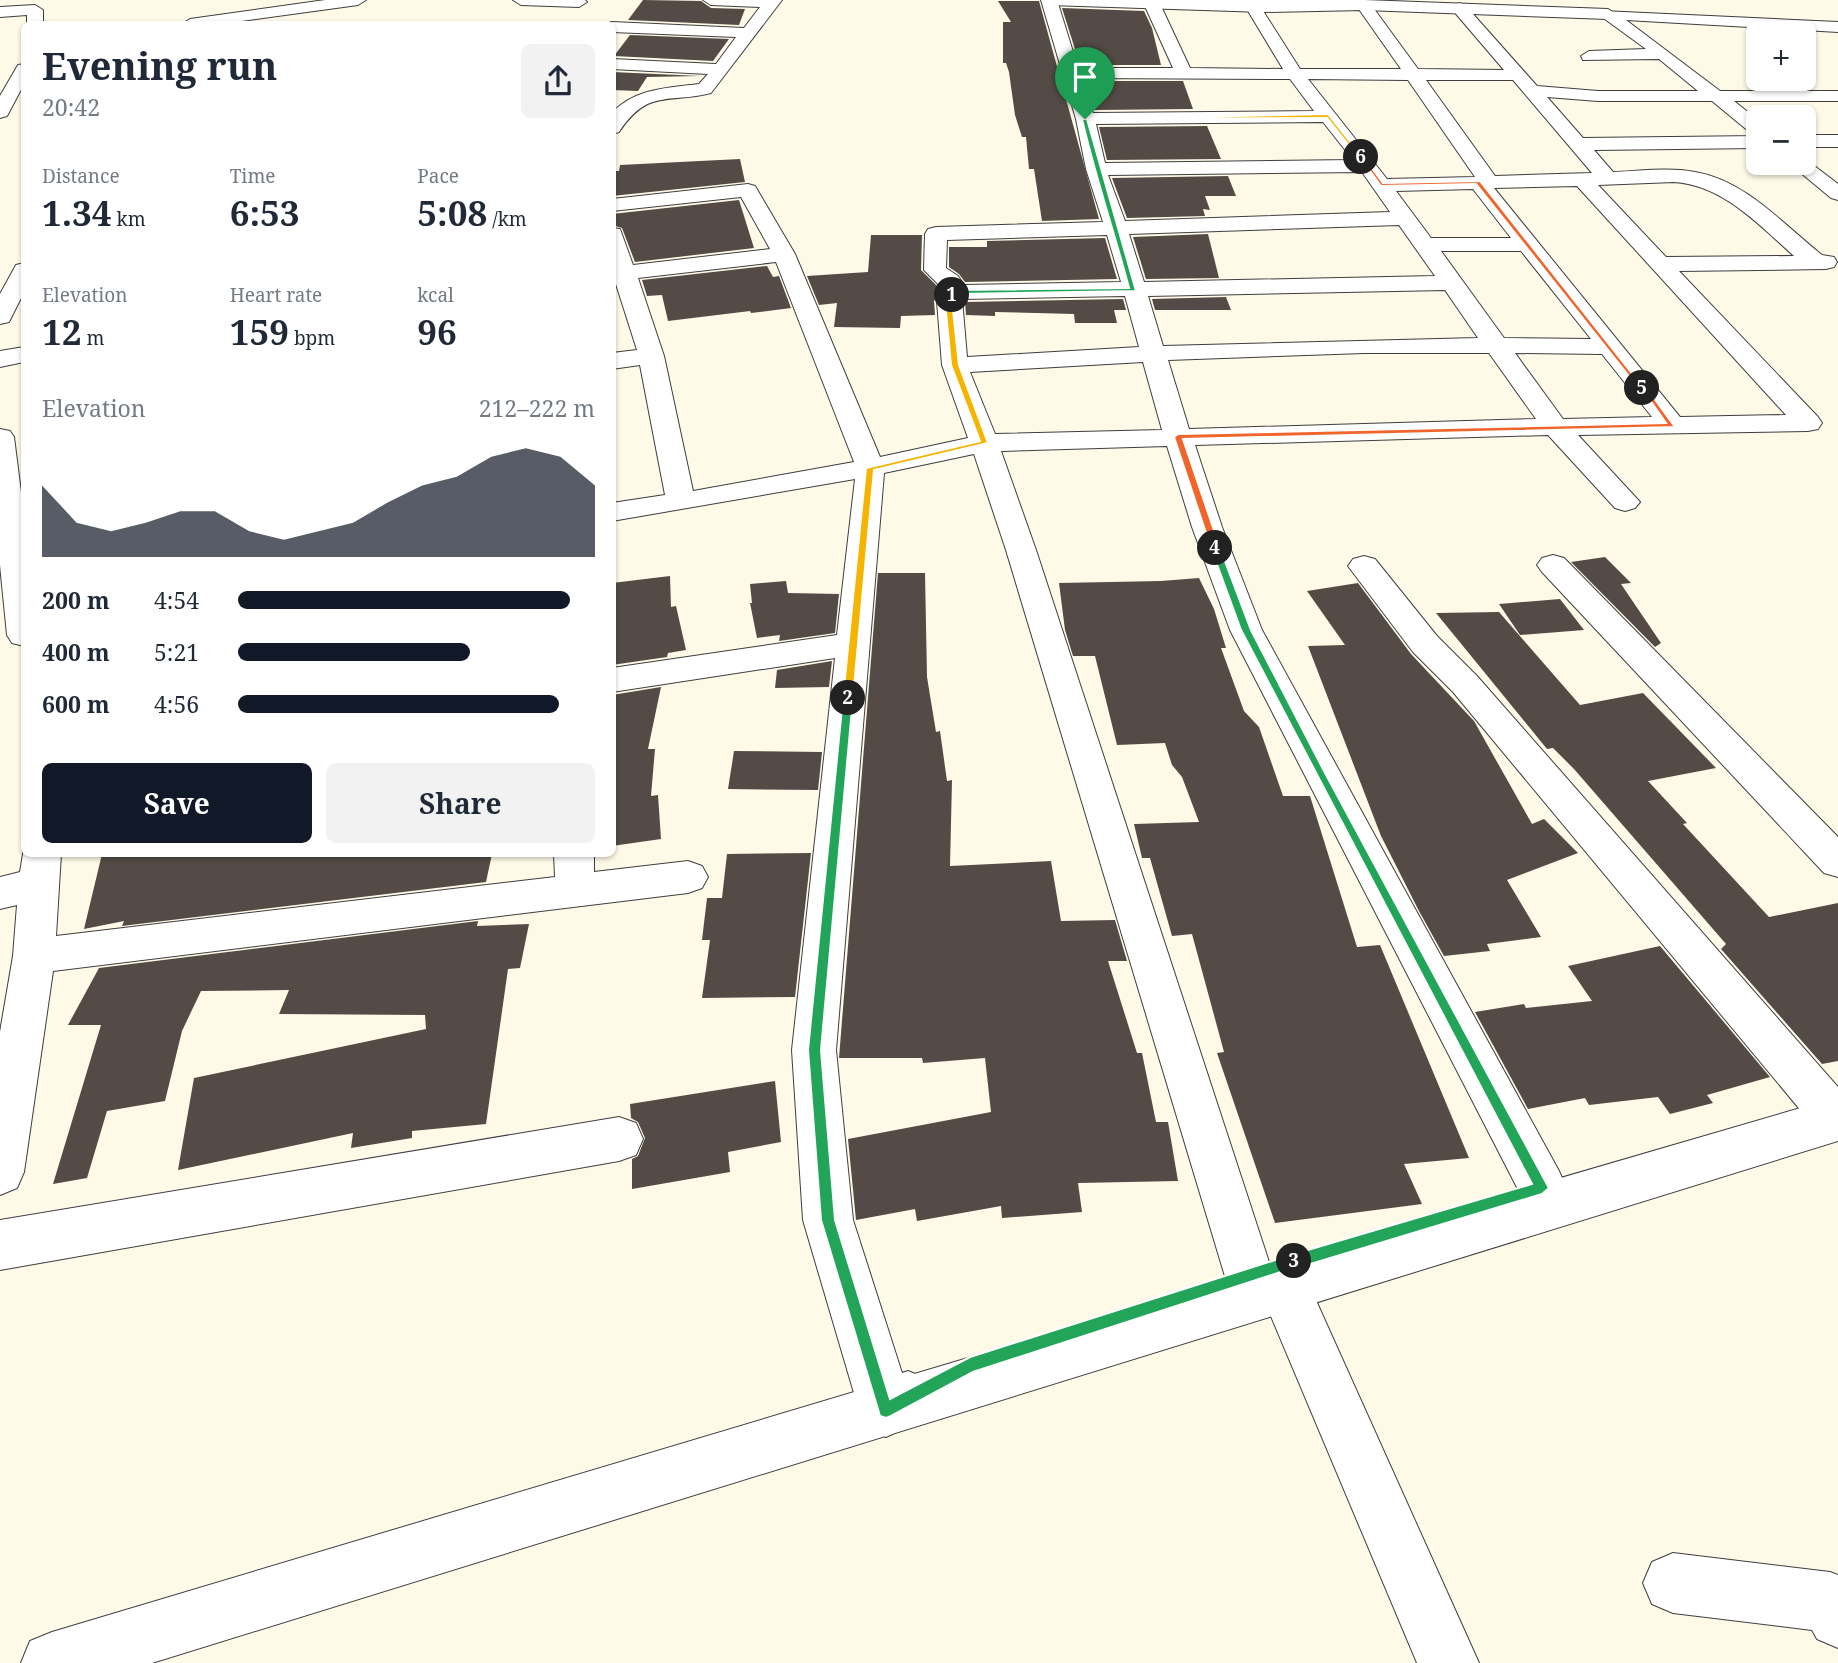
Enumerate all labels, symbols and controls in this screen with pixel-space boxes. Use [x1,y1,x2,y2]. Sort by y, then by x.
map controls [1746,21,1816,175]
button: + [1746,21,1816,91]
text: Evening run [42,39,277,91]
button: share [521,44,595,118]
pin [1055,47,1115,119]
icon: arrive [1066,58,1104,96]
text: 20:42 [42,91,100,123]
button: − [1746,105,1816,175]
pin: 6 [1344,140,1378,174]
text: 6 [1355,143,1366,169]
text: Distance [42,163,120,189]
text: Time [230,163,276,189]
text: Pace [417,163,459,189]
text: 1.34 [42,189,112,236]
text: 6:53 [230,189,300,236]
text: 5:08 [417,189,487,236]
text: km [112,206,146,232]
text: /km [487,206,527,232]
pin: 1 [934,278,970,312]
text: 1 [946,281,957,307]
text: Elevation [42,282,128,308]
text: Heart rate [230,282,322,308]
text: kcal [417,282,454,308]
text: 12 [42,308,82,355]
text: 159 [230,308,289,355]
text: 96 [417,308,457,355]
text: m [82,325,104,351]
text: bpm [289,325,335,351]
pin: 5 [1624,370,1660,406]
text: 5 [1636,374,1647,400]
text: Elevation [42,392,146,424]
text: 212–222 m [479,392,595,424]
pin: 4 [1198,530,1232,566]
text: 4 [1209,534,1220,560]
text: 200 m [42,584,110,616]
text: 4:54 [154,584,199,616]
text: 400 m [42,636,110,668]
text: 5:21 [154,636,199,668]
pin: 2 [830,680,866,716]
text: 2 [842,684,853,710]
text: 600 m [42,688,110,720]
text: 4:56 [154,688,199,720]
button: Save [42,763,312,843]
button: Share [326,763,595,843]
pin: 3 [1276,1244,1312,1278]
text: 3 [1288,1247,1299,1273]

